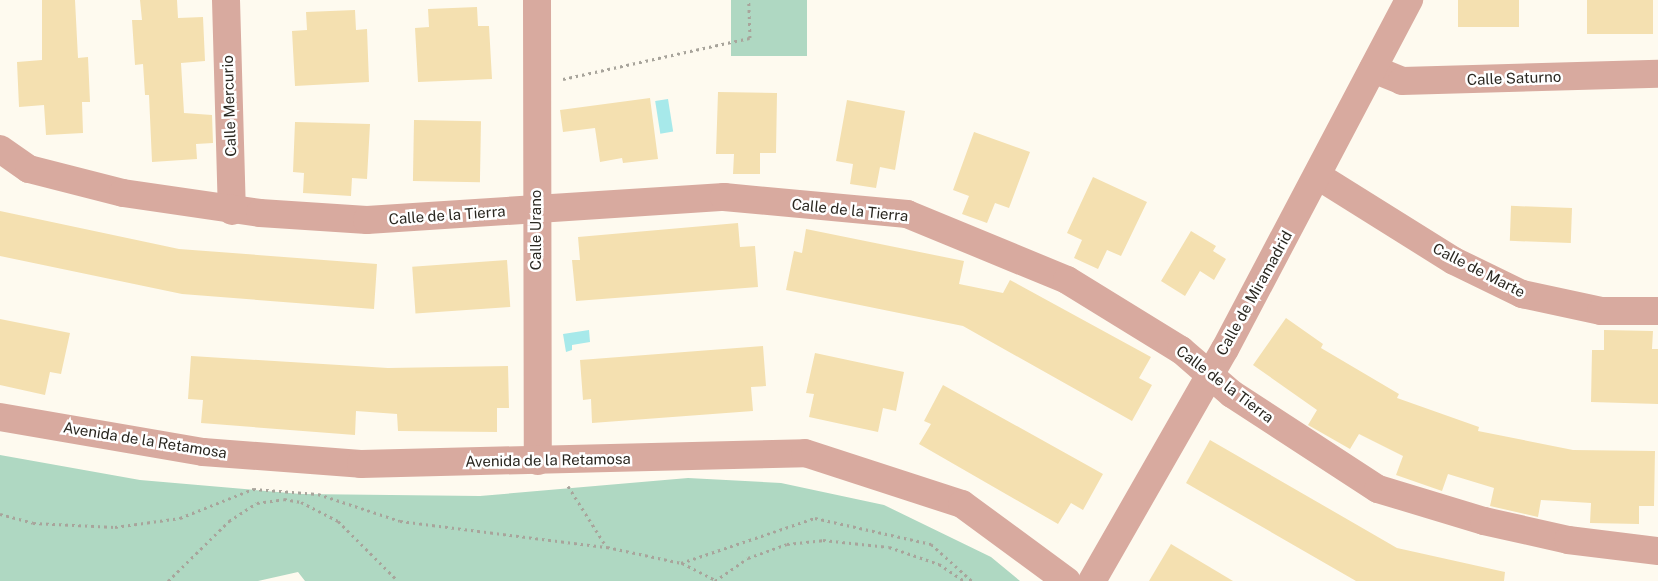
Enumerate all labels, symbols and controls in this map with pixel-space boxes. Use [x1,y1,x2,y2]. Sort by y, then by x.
street label: Calle Mercurio [218,55,240,157]
street label: Calle Saturno [1466,67,1562,89]
street label: Calle Urano [527,190,545,270]
street label: Calle de la Tierra [791,195,909,225]
street label: Calle de la Tierra [388,202,506,228]
street label: Calle de Miramadrid [1212,227,1296,359]
street label: Calle de Marte [1430,239,1528,301]
street label: Calle de la Tierra [1173,341,1277,427]
street label: Avenida de la Retamosa [62,418,228,462]
street label: Avenida de la Retamosa [465,450,631,470]

